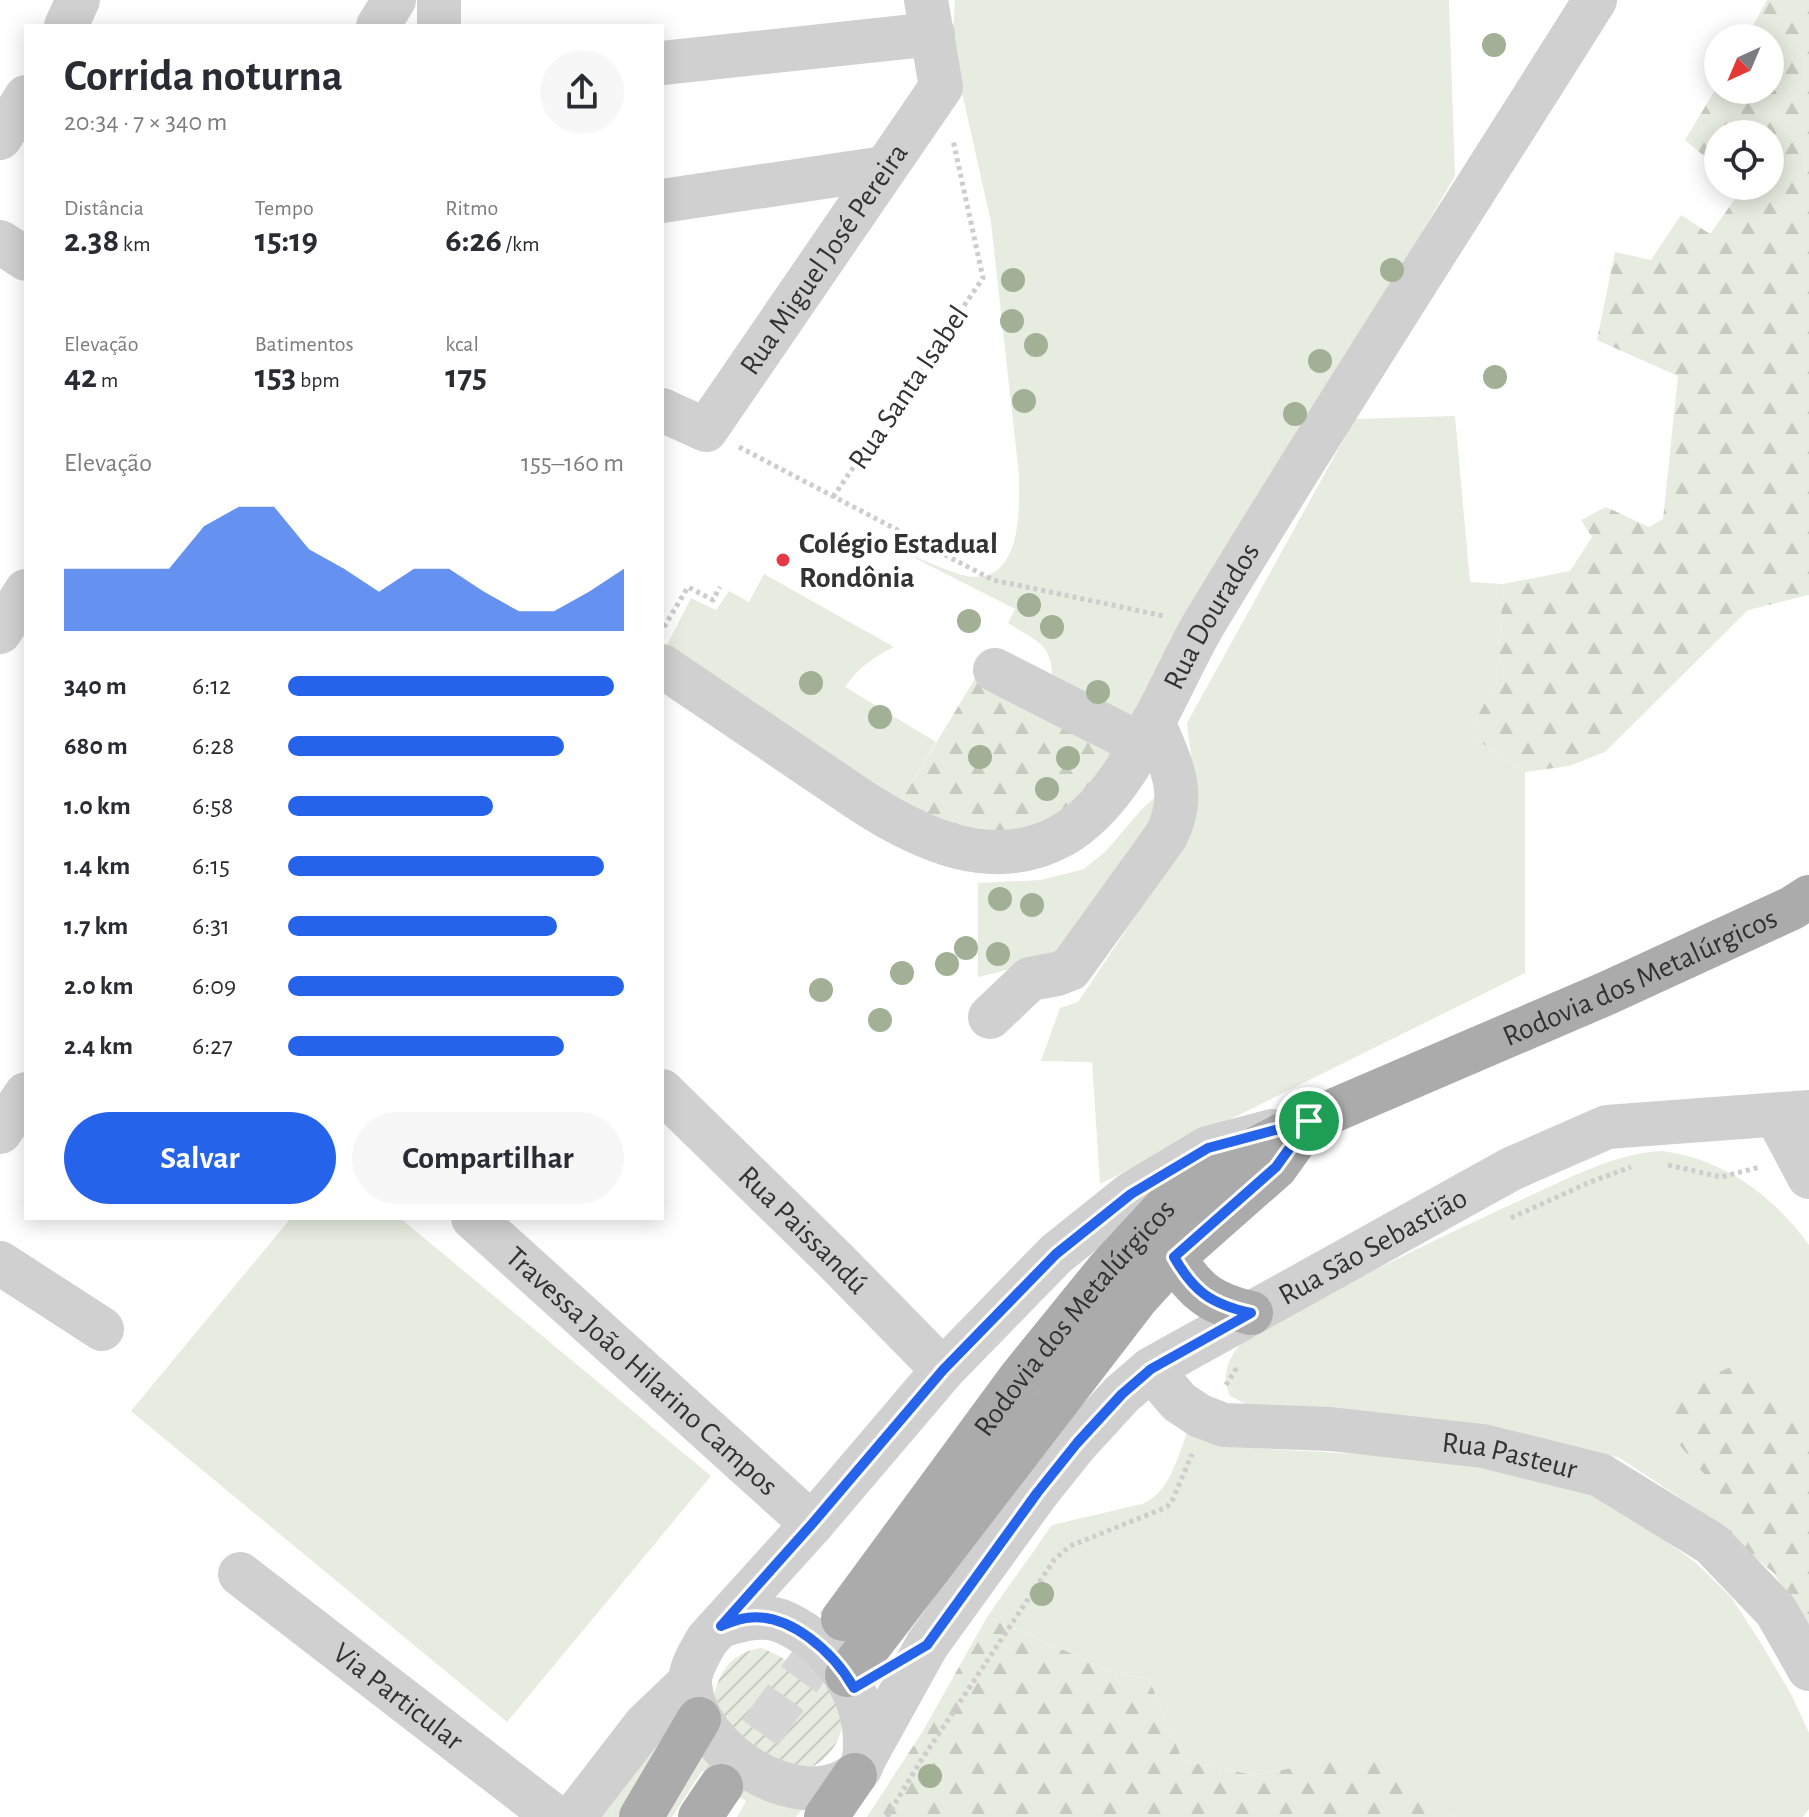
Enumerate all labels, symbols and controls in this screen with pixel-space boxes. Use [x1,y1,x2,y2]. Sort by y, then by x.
north arrow [1704,24,1784,104]
map controls [1704,24,1784,200]
button: share [540,50,624,134]
text: Corrida noturna [64,55,343,99]
text: 20:34 · 7 × 340 m [64,109,227,135]
button: locate [1704,120,1784,200]
street label: Rua Miguel José Pereira [735,138,914,380]
text: Distância [64,197,144,219]
text: Tempo [255,197,314,219]
text: Ritmo [445,197,498,219]
text: 2.38 [64,224,119,258]
text: 15:19 [255,224,318,258]
text: 6:26 [445,224,502,258]
text: km [119,233,150,255]
text: /km [502,233,540,255]
street label: Rua Santa Isabel [843,300,974,475]
text: Elevação [64,333,138,355]
text: Batimentos [255,333,354,355]
text: kcal [445,333,479,355]
text: 42 [64,360,97,394]
text: 153 [255,360,296,394]
text: 175 [445,360,487,394]
text: m [97,369,118,391]
text: bpm [296,369,340,391]
text: Elevação [64,450,152,476]
text: 155–160 m [521,450,624,476]
place label: Colégio Estadual Rondônia [799,529,998,593]
street label: Rua Dourados [1159,538,1266,694]
marker: Colégio Estadual Rondônia [774,551,792,569]
text: 340 m [64,673,127,699]
text: 6:12 [192,673,231,699]
text: 680 m [64,733,128,759]
text: 6:28 [192,733,234,759]
text: 1.0 km [64,793,131,819]
text: 6:58 [192,793,233,819]
text: 1.4 km [64,853,130,879]
text: 6:15 [192,853,230,879]
street label: Rodovia dos Metalúrgicos [1499,903,1782,1052]
text: 1.7 km [64,913,128,939]
text: 6:31 [192,913,230,939]
text: 2.0 km [64,973,134,999]
text: 6:09 [192,973,236,999]
text: 2.4 km [64,1033,133,1059]
text: 6:27 [192,1033,233,1059]
pin [1275,1087,1343,1155]
icon: arrive [1287,1099,1331,1143]
button: Salvar [64,1112,336,1204]
button: Compartilhar [352,1112,624,1204]
street label: Rua Paissandú [732,1161,873,1300]
street label: Rua São Sebastião [1274,1183,1472,1311]
street label: Rodovia dos Metalúrgicos [969,1194,1181,1442]
street label: Travessa João Hilarino Campos [500,1241,783,1502]
street label: Rua Pasteur [1440,1428,1581,1485]
street label: Via Particular [327,1638,469,1757]

